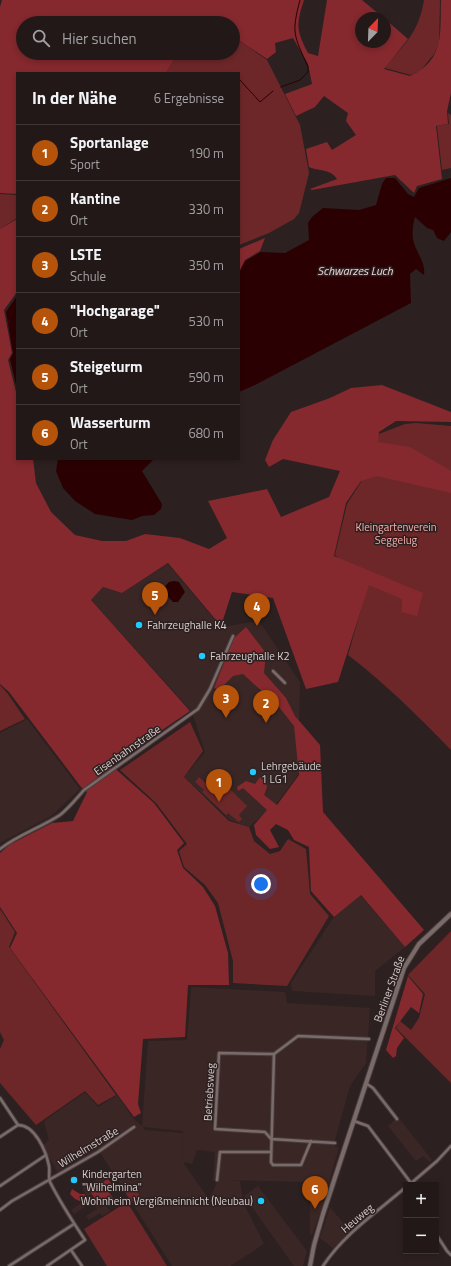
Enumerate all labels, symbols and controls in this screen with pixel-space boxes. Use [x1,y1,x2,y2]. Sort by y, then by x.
north arrow [355,12,391,48]
search box [16,16,240,60]
icon: search [30,27,52,49]
text: Hier suchen [62,27,137,50]
text: In der Nähe [32,85,117,111]
text: 6 Ergebnisse [154,88,224,108]
text: Sportanlage [70,131,149,154]
text: 1 [41,143,49,163]
text: 190 m [188,143,224,163]
text: Sport [70,154,100,174]
text: Kantine [70,187,120,210]
text: 2 [41,199,49,219]
text: 330 m [188,199,224,219]
text: Ort [70,210,88,230]
text: LSTE [70,243,101,266]
text: 3 [41,255,49,275]
text: 350 m [188,255,224,275]
water label: Schwarzes Luch [317,261,394,280]
text: Schule [70,266,106,286]
text: "Hochgarage" [70,299,160,322]
text: 4 [41,311,49,331]
text: 530 m [188,311,224,331]
text: Ort [70,322,88,342]
text: Steigeturm [70,355,143,378]
text: 5 [41,367,49,387]
text: 590 m [188,367,224,387]
text: Ort [70,378,88,398]
text: Wasserturm [70,411,151,434]
text: 6 [41,423,49,443]
text: 680 m [188,423,224,443]
text: Ort [70,434,88,454]
park label: Kleingartenverein Seggelug [355,519,437,548]
pin: 5 [142,582,168,615]
pin: 4 [244,593,270,626]
place label: Fahrzeughalle K4 [147,617,227,633]
marker: Fahrzeughalle K4 [134,620,144,630]
place label: Fahrzeughalle K2 [210,648,290,664]
marker: Fahrzeughalle K2 [197,651,207,661]
pin: 3 [213,685,239,718]
pin: 2 [253,690,279,723]
street label: Eisenbahnstraße [90,721,164,779]
place label: Lehrgebäude 1 LG1 [261,758,322,787]
marker: Lehrgebäude 1 LG1 [248,767,258,777]
pin: 1 [206,769,232,802]
your location [251,874,271,894]
street label: Berliner Straße [370,953,409,1024]
street label: Betriebsweg [199,1062,219,1122]
street label: Wilhelmstraße [55,1122,122,1171]
place label: Kindergarten "Wilhelmina" [82,1166,142,1195]
marker: Kindergarten "Wilhelmina" [69,1175,79,1185]
pin: 6 [302,1176,328,1209]
map controls [403,1182,439,1254]
button: + [403,1182,439,1218]
place label: Wohnheim Vergißmeinnicht (Neubau) [81,1193,253,1209]
marker: Wohnheim Vergißmeinnicht (Neubau) [256,1196,266,1206]
street label: Heuweg [337,1199,377,1236]
button: − [403,1218,439,1254]

